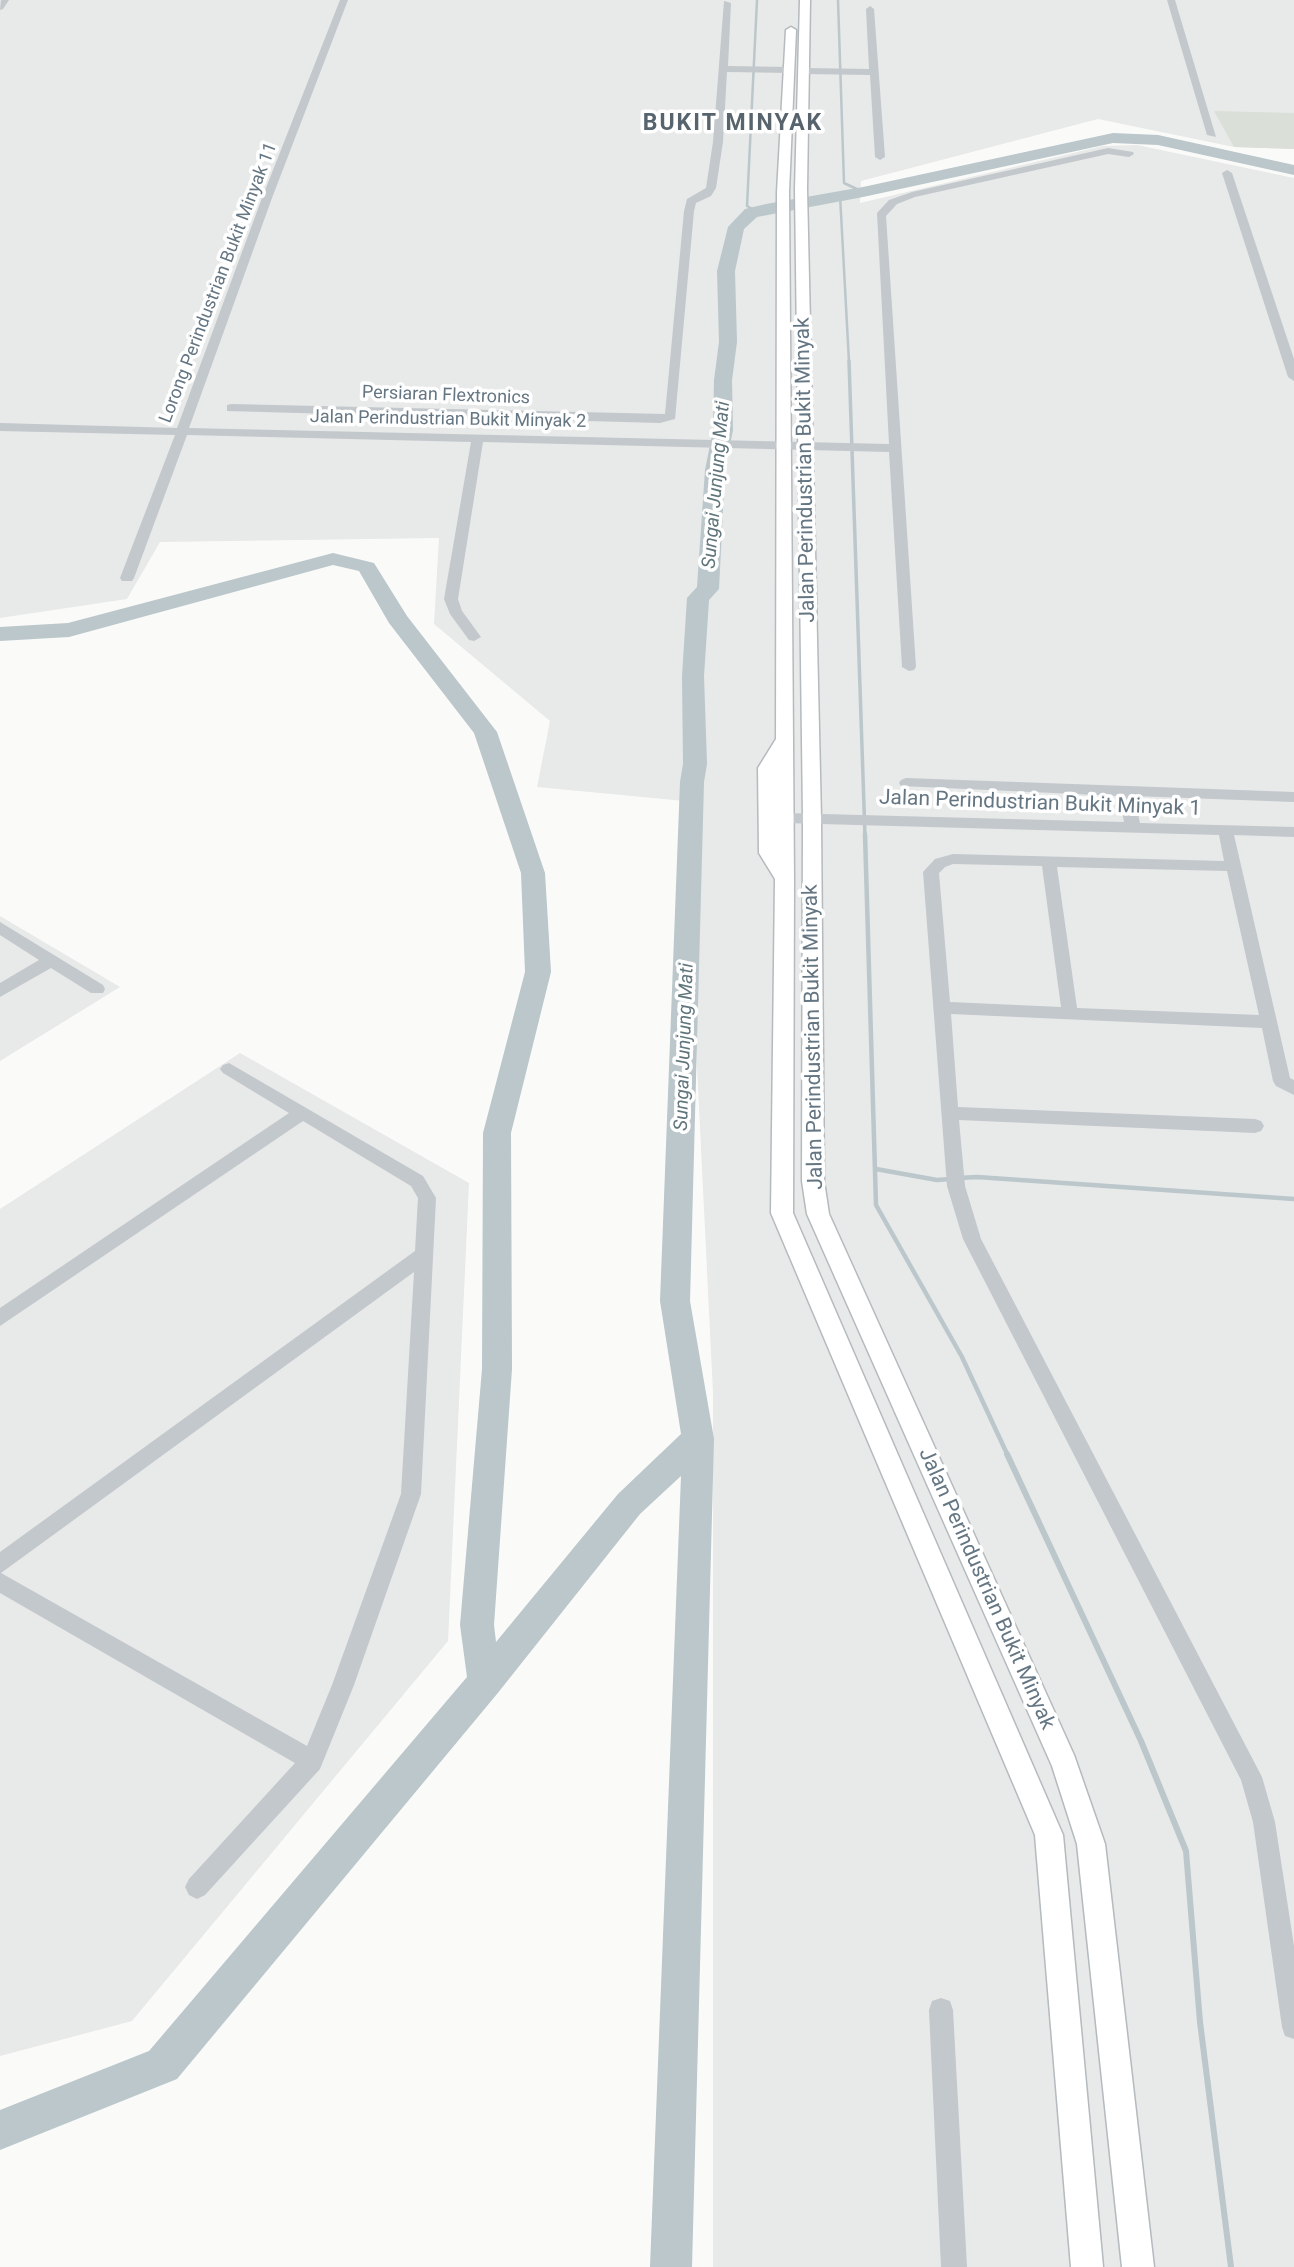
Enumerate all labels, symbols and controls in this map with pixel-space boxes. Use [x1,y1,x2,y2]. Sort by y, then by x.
district label: BUKIT MINYAK [644,110,822,138]
street label: Lorong Perindustrian Bukit Minyak 11 [155,140,283,426]
street label: Jalan Perindustrian Bukit Minyak [791,317,821,623]
street label: Persiaran Flextronics [362,382,530,410]
water label: Sungai Junjung Mati [698,400,736,570]
street label: Jalan Perindustrian Bukit Minyak 2 [310,407,586,433]
street label: Jalan Perindustrian Bukit Minyak 1 [878,786,1202,822]
street label: Jalan Perindustrian Bukit Minyak [799,884,829,1190]
water label: Sungai Junjung Mati [671,963,699,1131]
street label: Jalan Perindustrian Bukit Minyak [912,1444,1060,1734]

